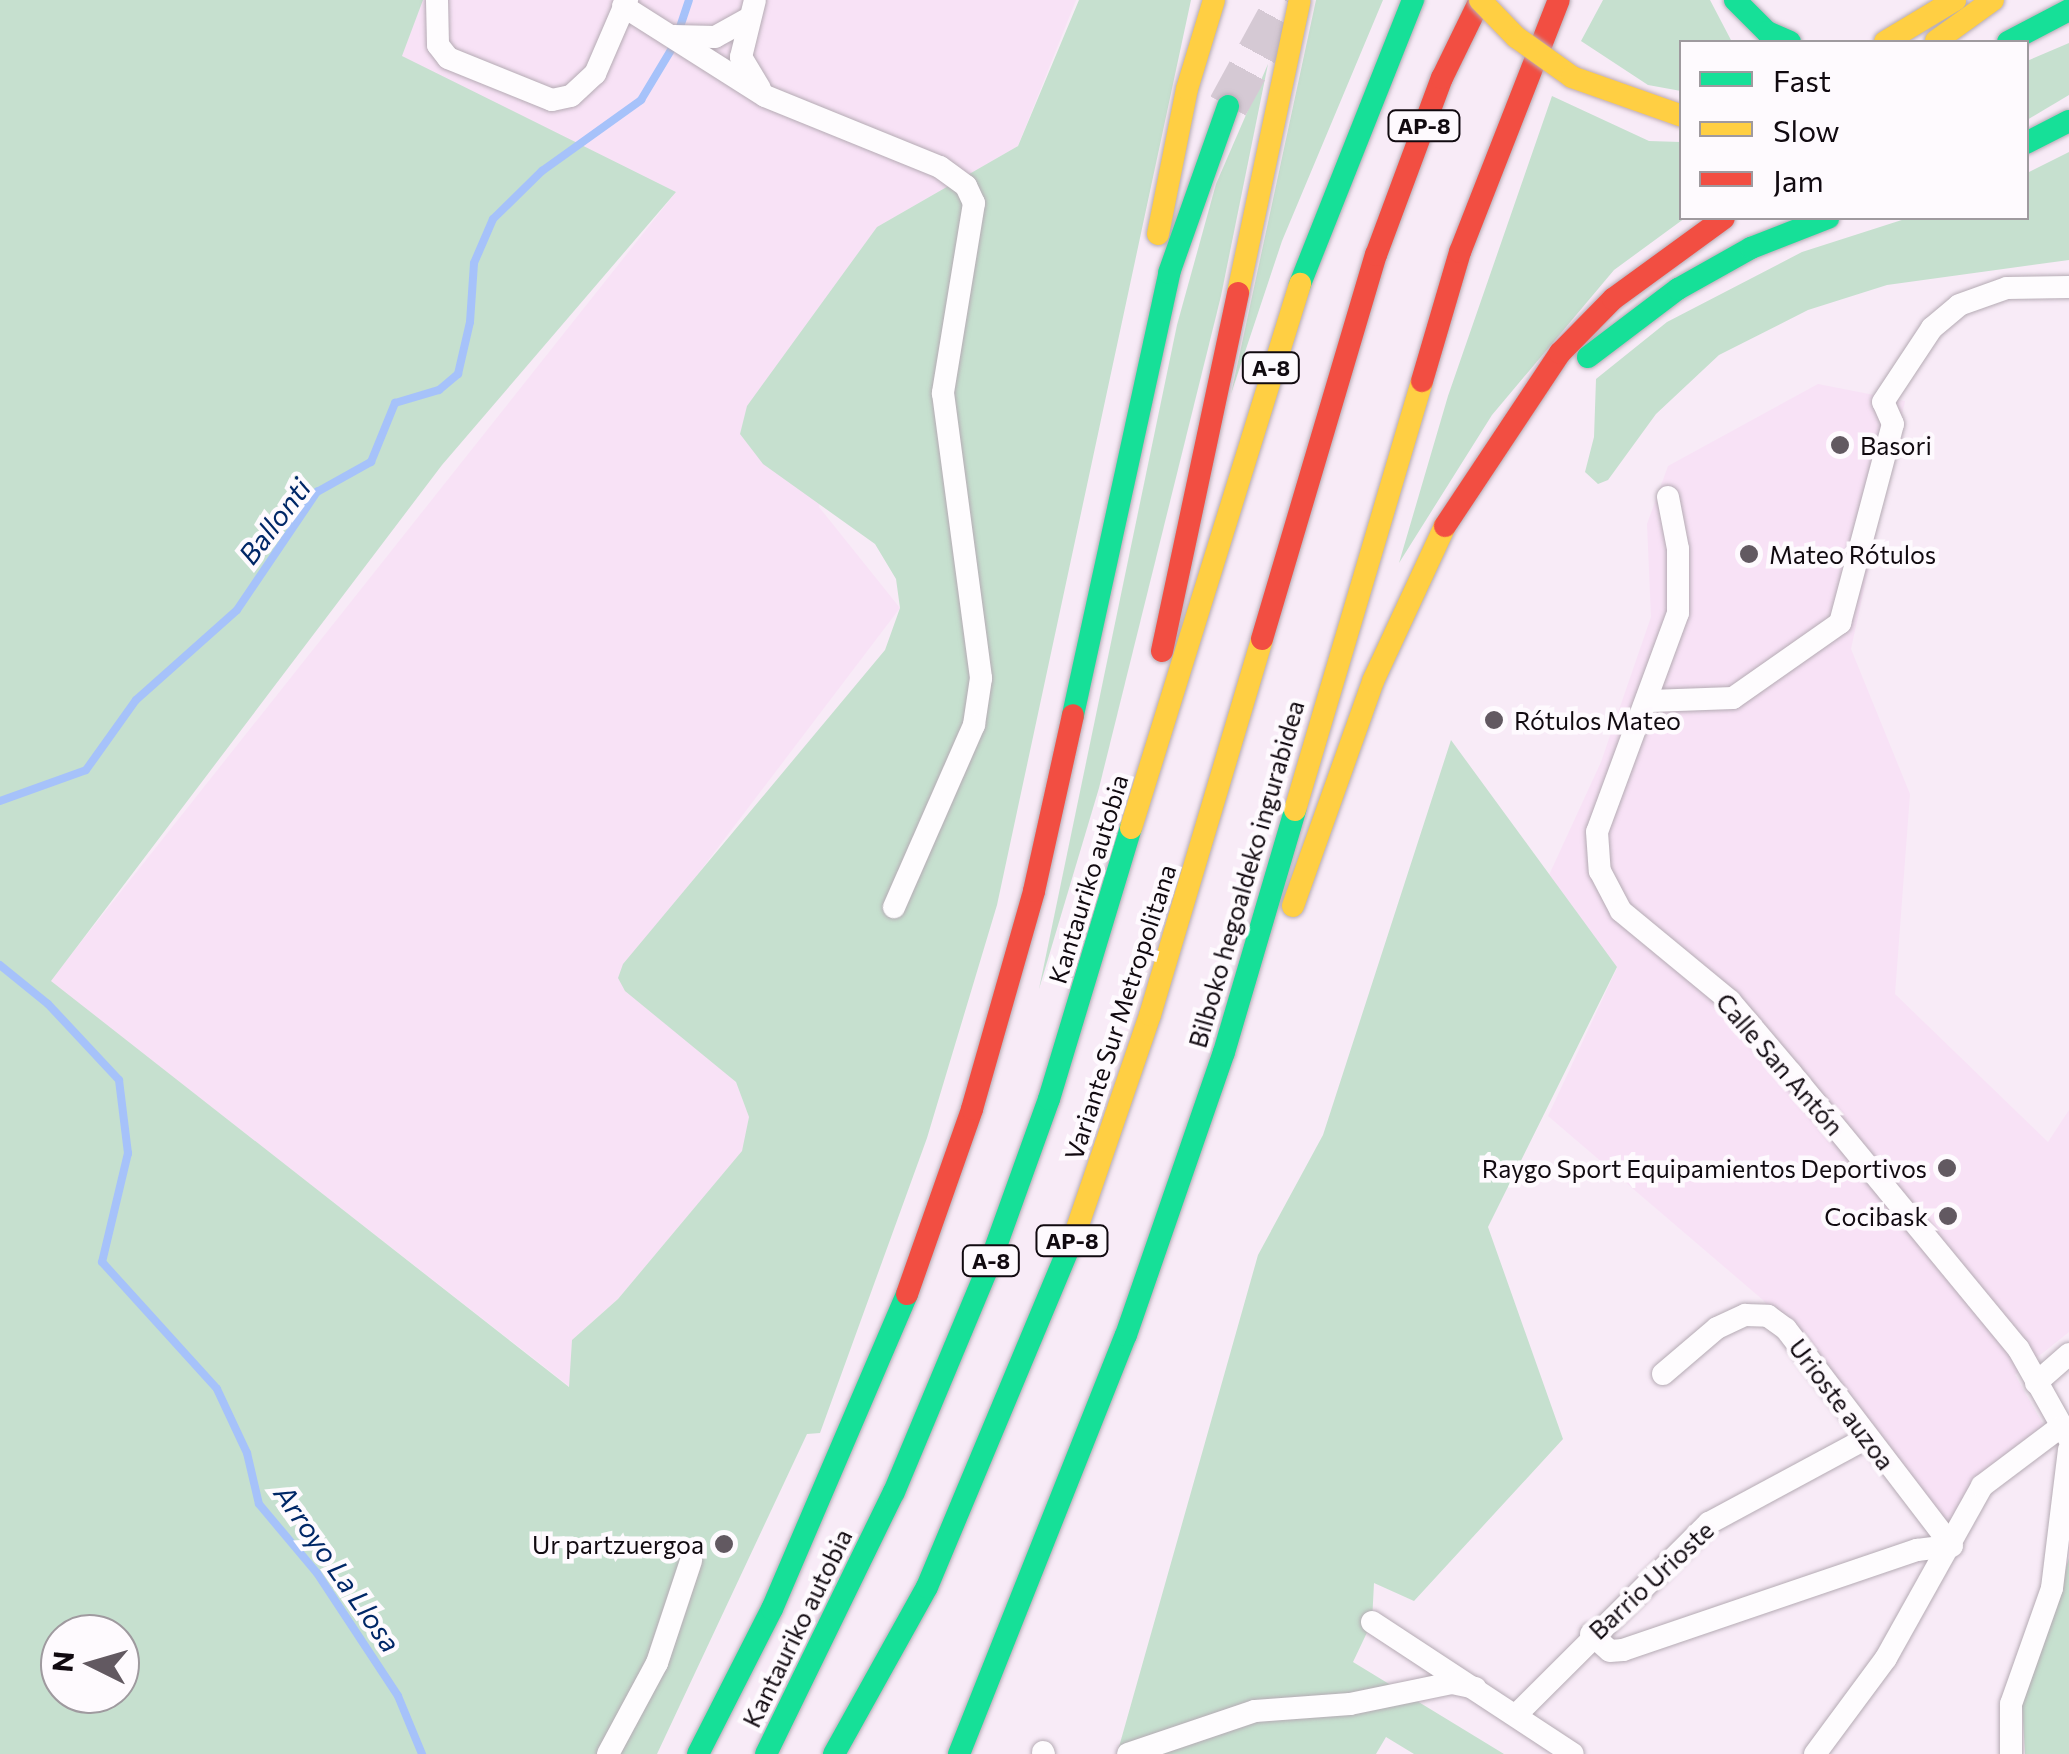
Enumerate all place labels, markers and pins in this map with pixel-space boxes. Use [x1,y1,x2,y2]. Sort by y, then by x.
place label: Basori [1860,430,1932,460]
marker: Basori [1829,434,1851,456]
place label: Mateo Rótulos [1769,539,1936,569]
marker: Mateo Rótulos [1738,543,1760,565]
place label: Rótulos Mateo [1514,705,1681,735]
marker: Rótulos Mateo [1483,709,1505,731]
place label: Raygo Sport Equipamientos Deportivos [1482,1153,1927,1183]
marker: Raygo Sport Equipamientos Deportivos [1936,1157,1958,1179]
place label: Cocibask [1824,1201,1928,1231]
marker: Cocibask [1937,1205,1959,1227]
place label: Ur partzuergoa [532,1529,704,1559]
marker: Ur partzuergoa [713,1533,735,1555]

